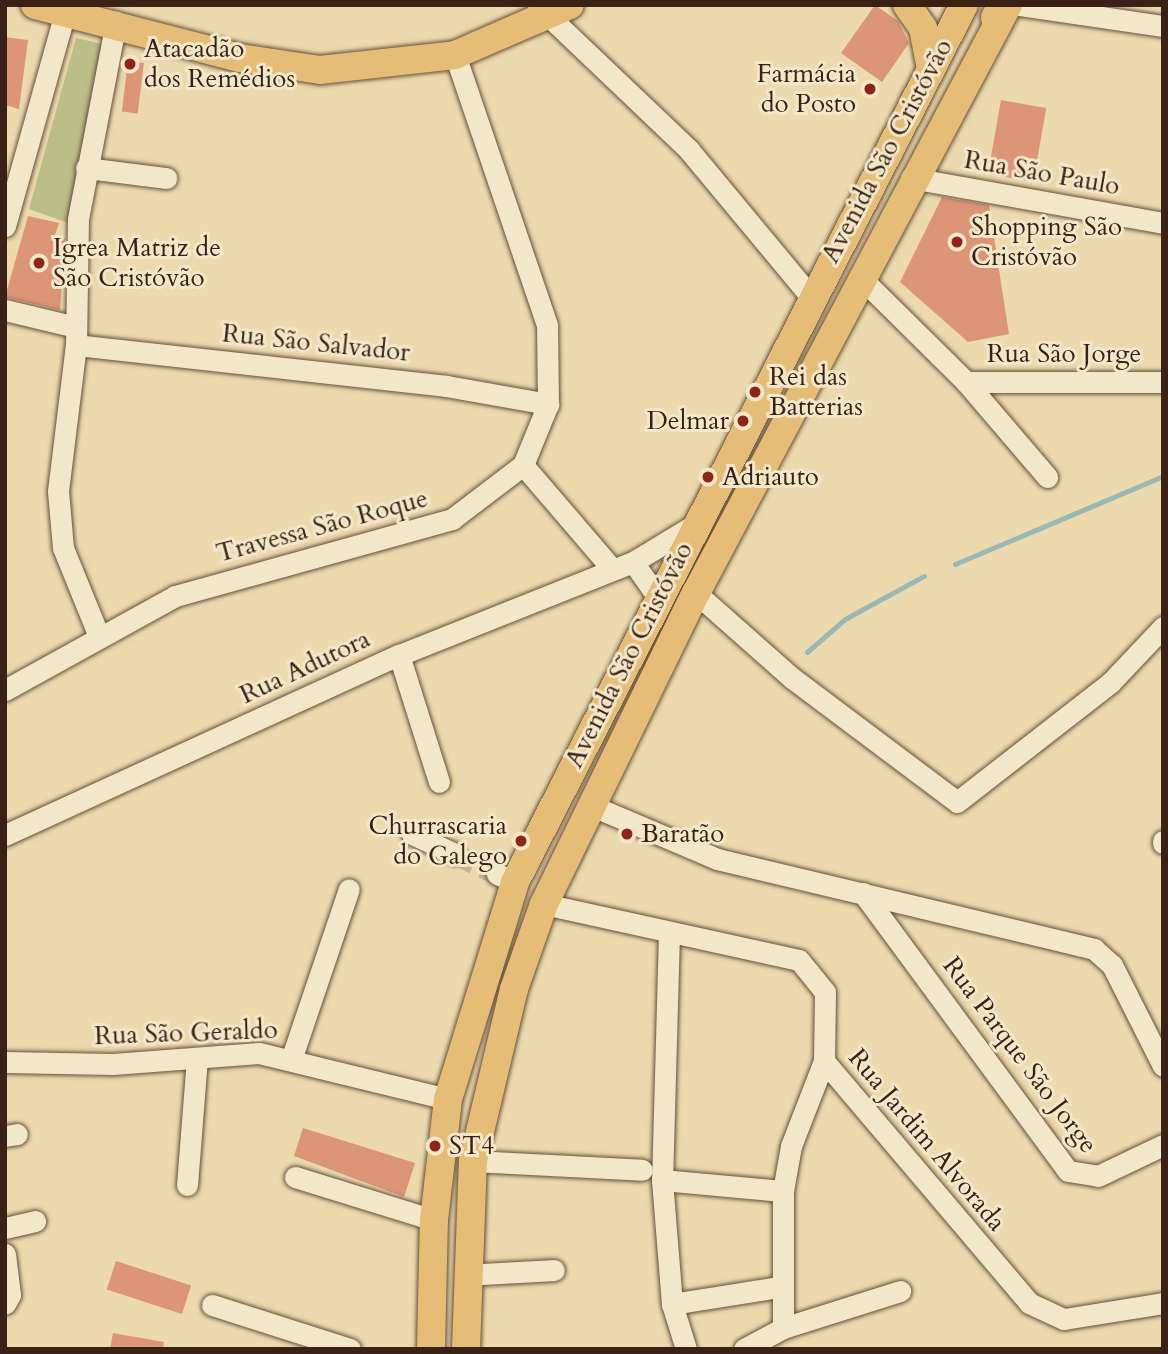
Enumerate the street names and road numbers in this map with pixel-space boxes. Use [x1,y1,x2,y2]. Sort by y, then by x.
street label: Avenida São Cristóvão [815,34,959,268]
street label: Rua São Paulo [962,144,1122,202]
street label: Rua São Salvador [221,318,411,368]
street label: Rua São Jorge [987,338,1141,370]
street label: Travessa São Roque [213,483,431,569]
street label: Avenida São Cristóvão [559,537,699,773]
street label: Rua Adutora [235,623,375,711]
street label: Rua Parque São Jorge [936,951,1104,1159]
street label: Rua São Geraldo [94,1014,278,1052]
street label: Rua Jardim Alvorada [842,1043,1012,1237]

